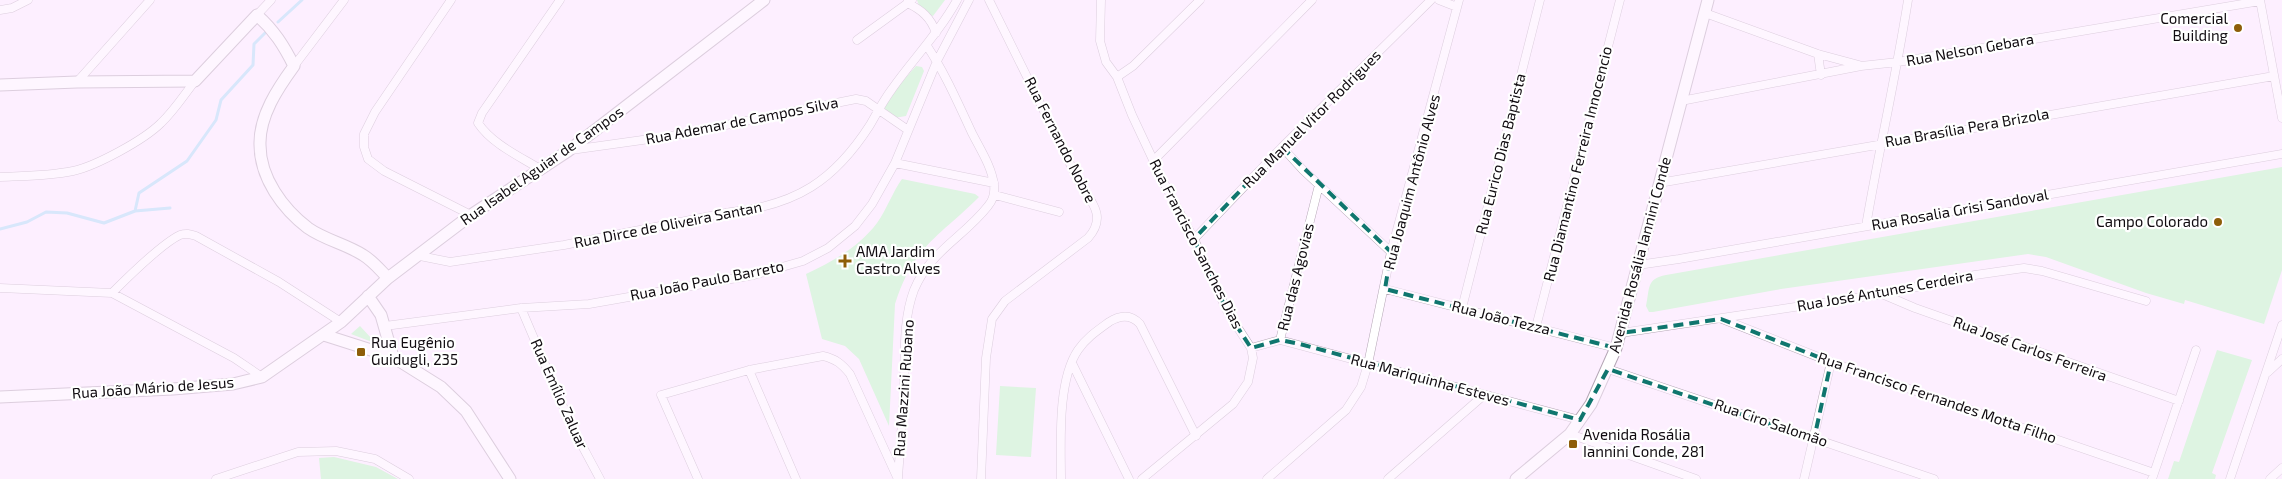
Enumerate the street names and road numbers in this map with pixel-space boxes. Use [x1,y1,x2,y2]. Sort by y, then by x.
street label: Rua Nelson Gebara [1905,29,2035,69]
street label: Rua Diamantino Ferreira Innocencio [1539,44,1615,283]
street label: Rua Manuel Vitor Rodrigues [1238,45,1384,191]
street label: Rua Eurico Dias Baptista [1471,71,1529,236]
street label: Rua Fernando Nobre [1021,74,1100,206]
street label: Rua Ademar de Campos Silva [644,92,840,148]
street label: Rua Joaquim Antônio Alves [1379,92,1443,272]
street label: Rua Isabel Aguiar de Campos [456,102,626,228]
street label: Rua Brasília Pera Brizola [1883,104,2050,150]
street label: Avenida Rosália Iannini Conde [1604,155,1674,355]
street label: Rua Francisco Sanches Dias [1146,156,1248,331]
street label: Rua Rosalia Grisi Sandoval [1870,184,2050,233]
street label: Rua Dirce de Oliveira Santan [572,197,763,251]
street label: Rua das Agovias [1273,221,1317,333]
street label: Rua João Paulo Barreto [628,256,785,304]
street label: Rua José Antunes Cerdeira [1795,266,1974,314]
street label: Rua João Tezza [1450,296,1552,338]
street label: Rua José Carlos Ferreira [1951,312,2110,384]
street label: Rua Mazzini Rubano [889,319,917,457]
street label: Rua Emílio Zaluar [528,336,592,451]
street label: Rua Francisco Fernandes Motta Filho [1816,348,2059,446]
street label: Rua Mariquinha Esteves [1349,349,1512,409]
street label: Rua João Mário de Jesus [71,372,235,402]
street label: Rua Ciro Salomão [1712,394,1830,450]

